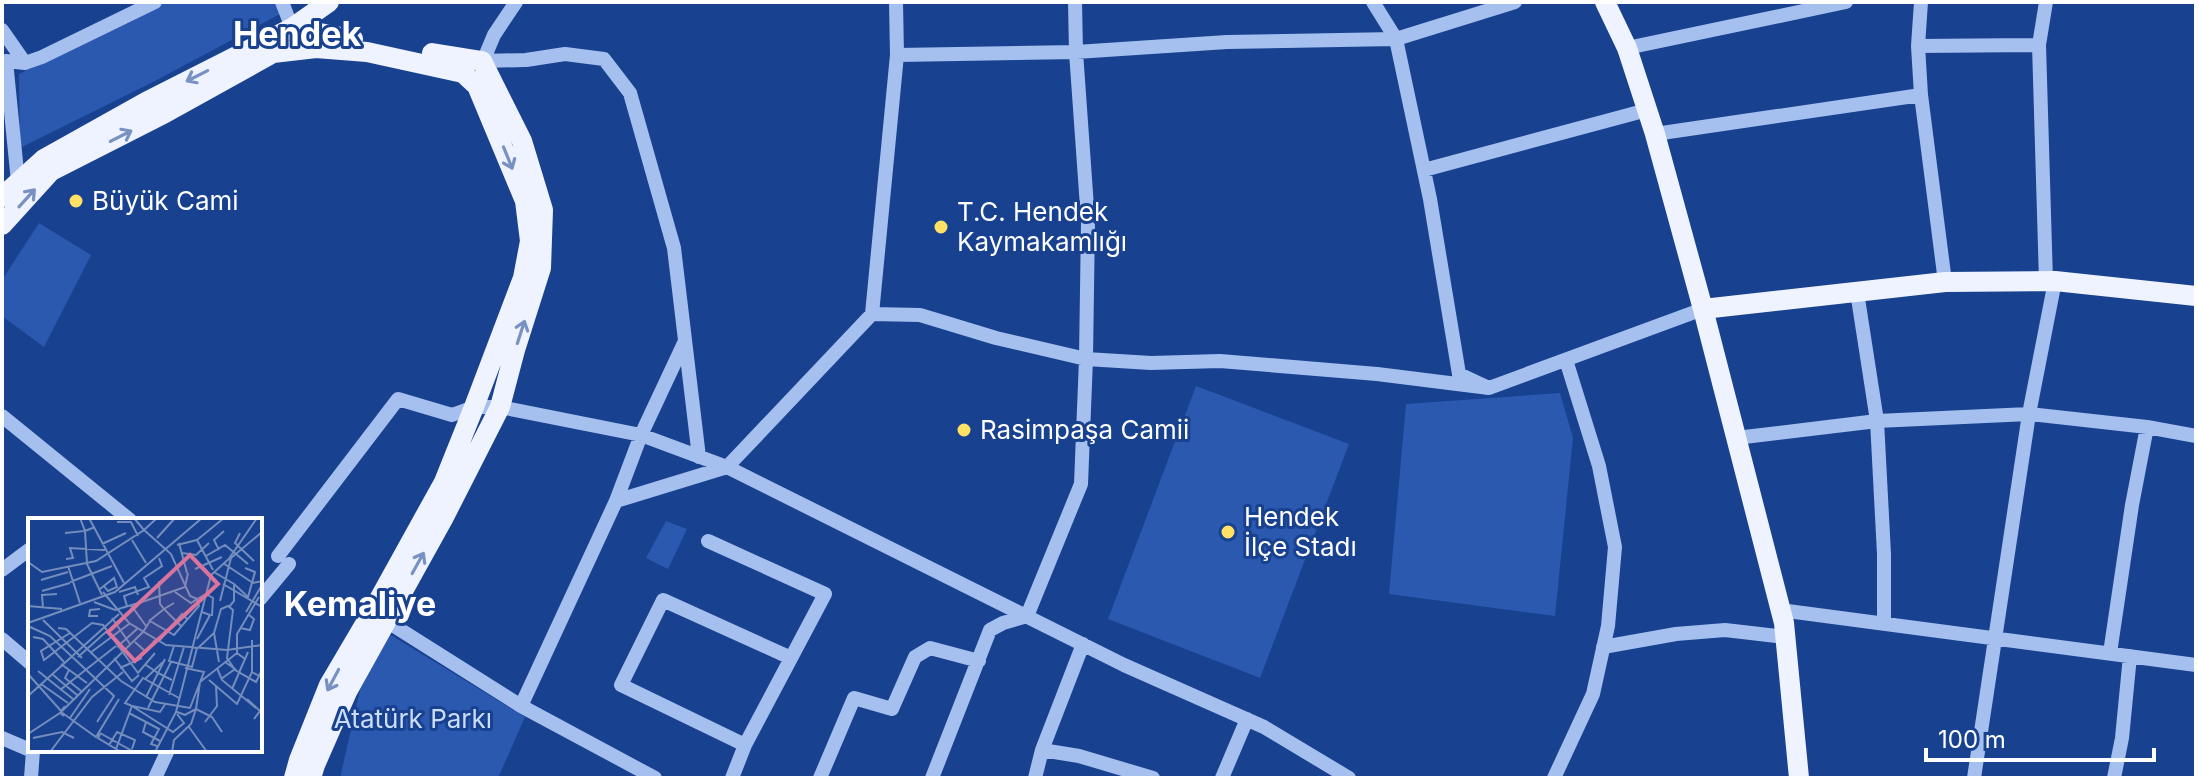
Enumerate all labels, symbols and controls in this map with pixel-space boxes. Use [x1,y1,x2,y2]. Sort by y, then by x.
district label: Hendek [233,13,361,54]
one-way arrow [186,69,210,84]
one-way arrow [108,127,132,143]
one-way arrow [502,145,516,170]
place label: Büyük Cami [92,185,239,216]
one-way arrow [17,189,35,209]
marker: Büyük Cami [67,192,85,210]
place label: T.C. Hendek Kaymakamlığı [957,196,1127,257]
marker: T.C. Hendek Kaymakamlığı [932,218,950,236]
one-way arrow [514,319,529,344]
place label: Rasimpaşa Camii [980,414,1189,445]
marker: Rasimpaşa Camii [955,421,973,439]
place label: Hendek İlçe Stadı [1244,501,1357,562]
inset map [28,518,262,752]
marker: Hendek İlçe Stadı [1219,523,1237,541]
one-way arrow [411,552,426,576]
district label: Kemaliye [284,583,436,624]
one-way arrow [324,667,340,691]
park label: Atatürk Parkı [334,703,492,734]
scale bar [1926,712,2154,762]
text: 100 m [1938,725,2006,754]

